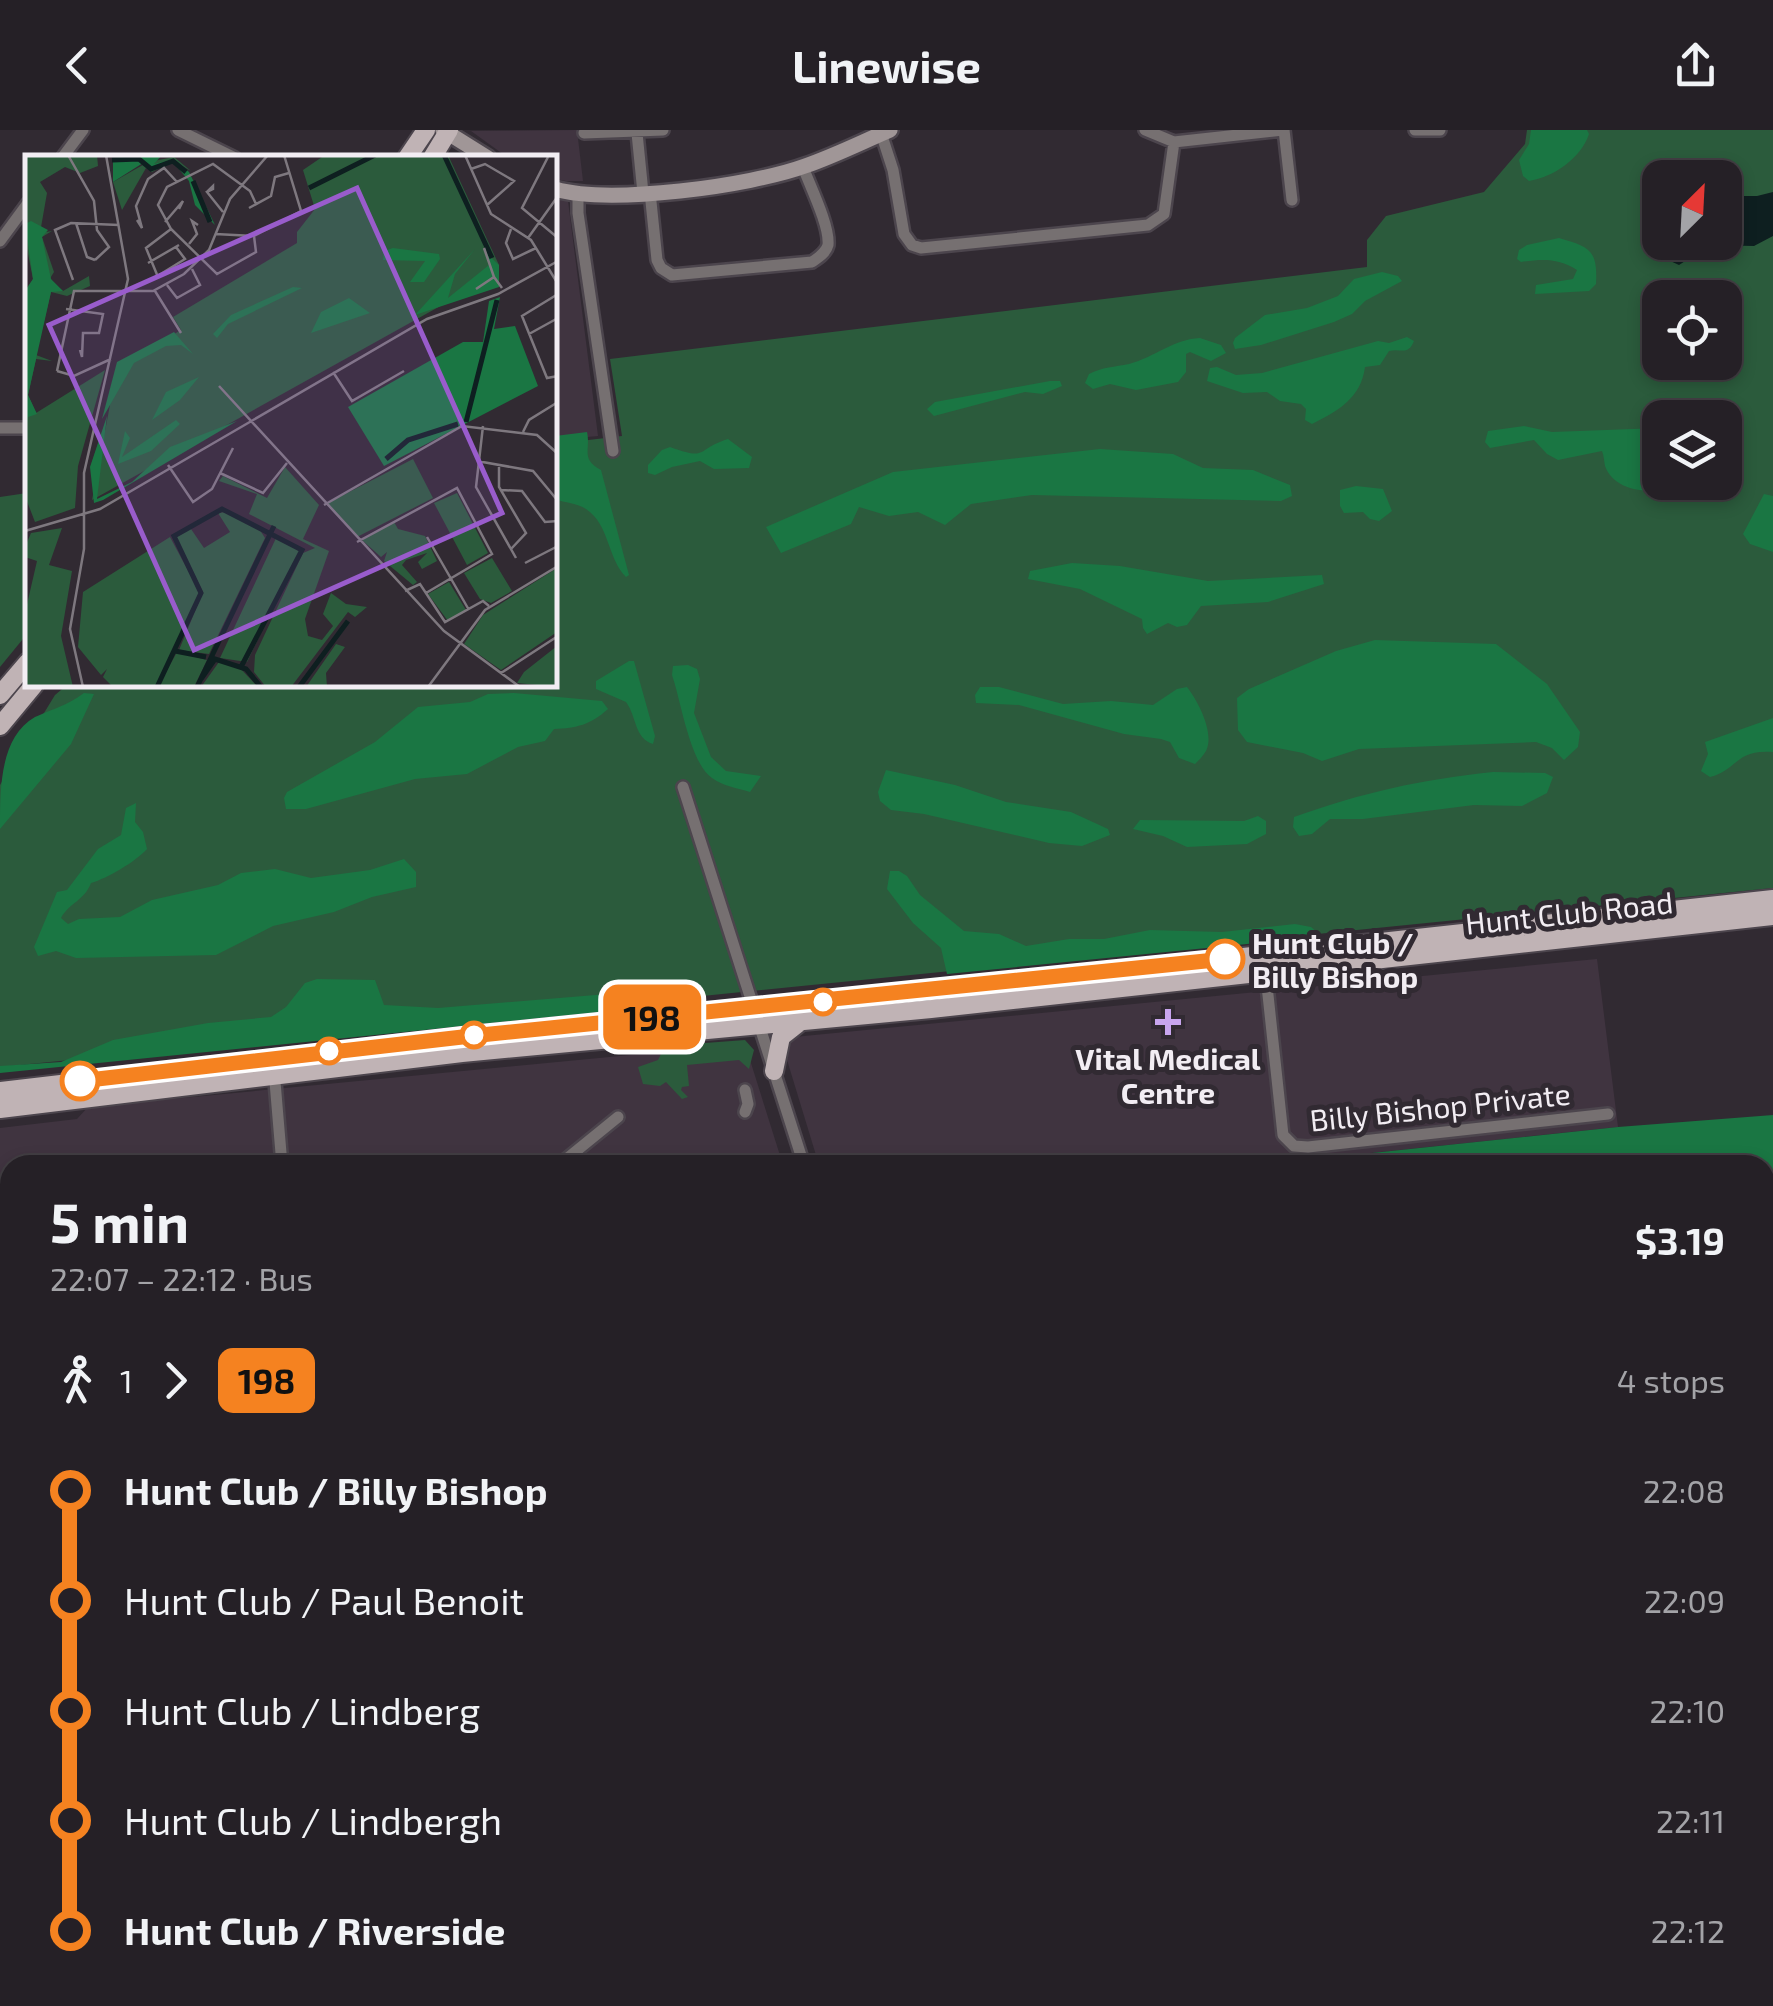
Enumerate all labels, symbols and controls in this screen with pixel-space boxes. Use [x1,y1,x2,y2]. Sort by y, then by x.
icon: back [50,38,105,93]
text: Linewise [792,38,981,92]
icon: share [1668,38,1723,93]
inset map [25,155,558,688]
north arrow [1642,160,1742,260]
map controls [1642,160,1742,500]
button: locate [1642,280,1742,380]
button: layers [1642,400,1742,500]
street label: Hunt Club Road [1463,883,1675,941]
place label: Hunt Club / Billy Bishop [1252,924,1418,995]
marker: Hunt Club / Billy Bishop [1206,940,1244,978]
line badge: 198 [594,984,710,1050]
unlabelled marker [810,989,836,1015]
text: 198 [623,996,681,1038]
marker: Vital Medical Centre [1155,1009,1181,1035]
unlabelled marker [461,1022,487,1048]
unlabelled marker [316,1038,342,1064]
place label: Vital Medical Centre [1075,1040,1261,1110]
unlabelled marker [61,1062,99,1100]
street label: Billy Bishop Private [1308,1074,1572,1138]
text: 5 min [50,1188,189,1254]
text: $3.19 [1635,1217,1725,1263]
text: 22:07 – 22:12 · Bus [50,1259,313,1297]
icon: walk [50,1353,105,1408]
icon: forward [148,1353,203,1408]
text: 198 [238,1359,295,1401]
text: 1 [120,1361,133,1399]
text: 4 stops [1617,1361,1725,1399]
text: Hunt Club / Billy Bishop [124,1467,547,1513]
text: 22:08 [1643,1471,1725,1509]
text: Hunt Club / Paul Benoit [124,1577,524,1623]
text: 22:09 [1644,1581,1725,1619]
text: Hunt Club / Lindberg [124,1687,480,1733]
text: 22:10 [1649,1691,1725,1729]
text: Hunt Club / Lindbergh [124,1797,502,1843]
text: 22:11 [1656,1801,1725,1839]
text: Hunt Club / Riverside [124,1907,505,1953]
text: 22:12 [1651,1911,1725,1949]

